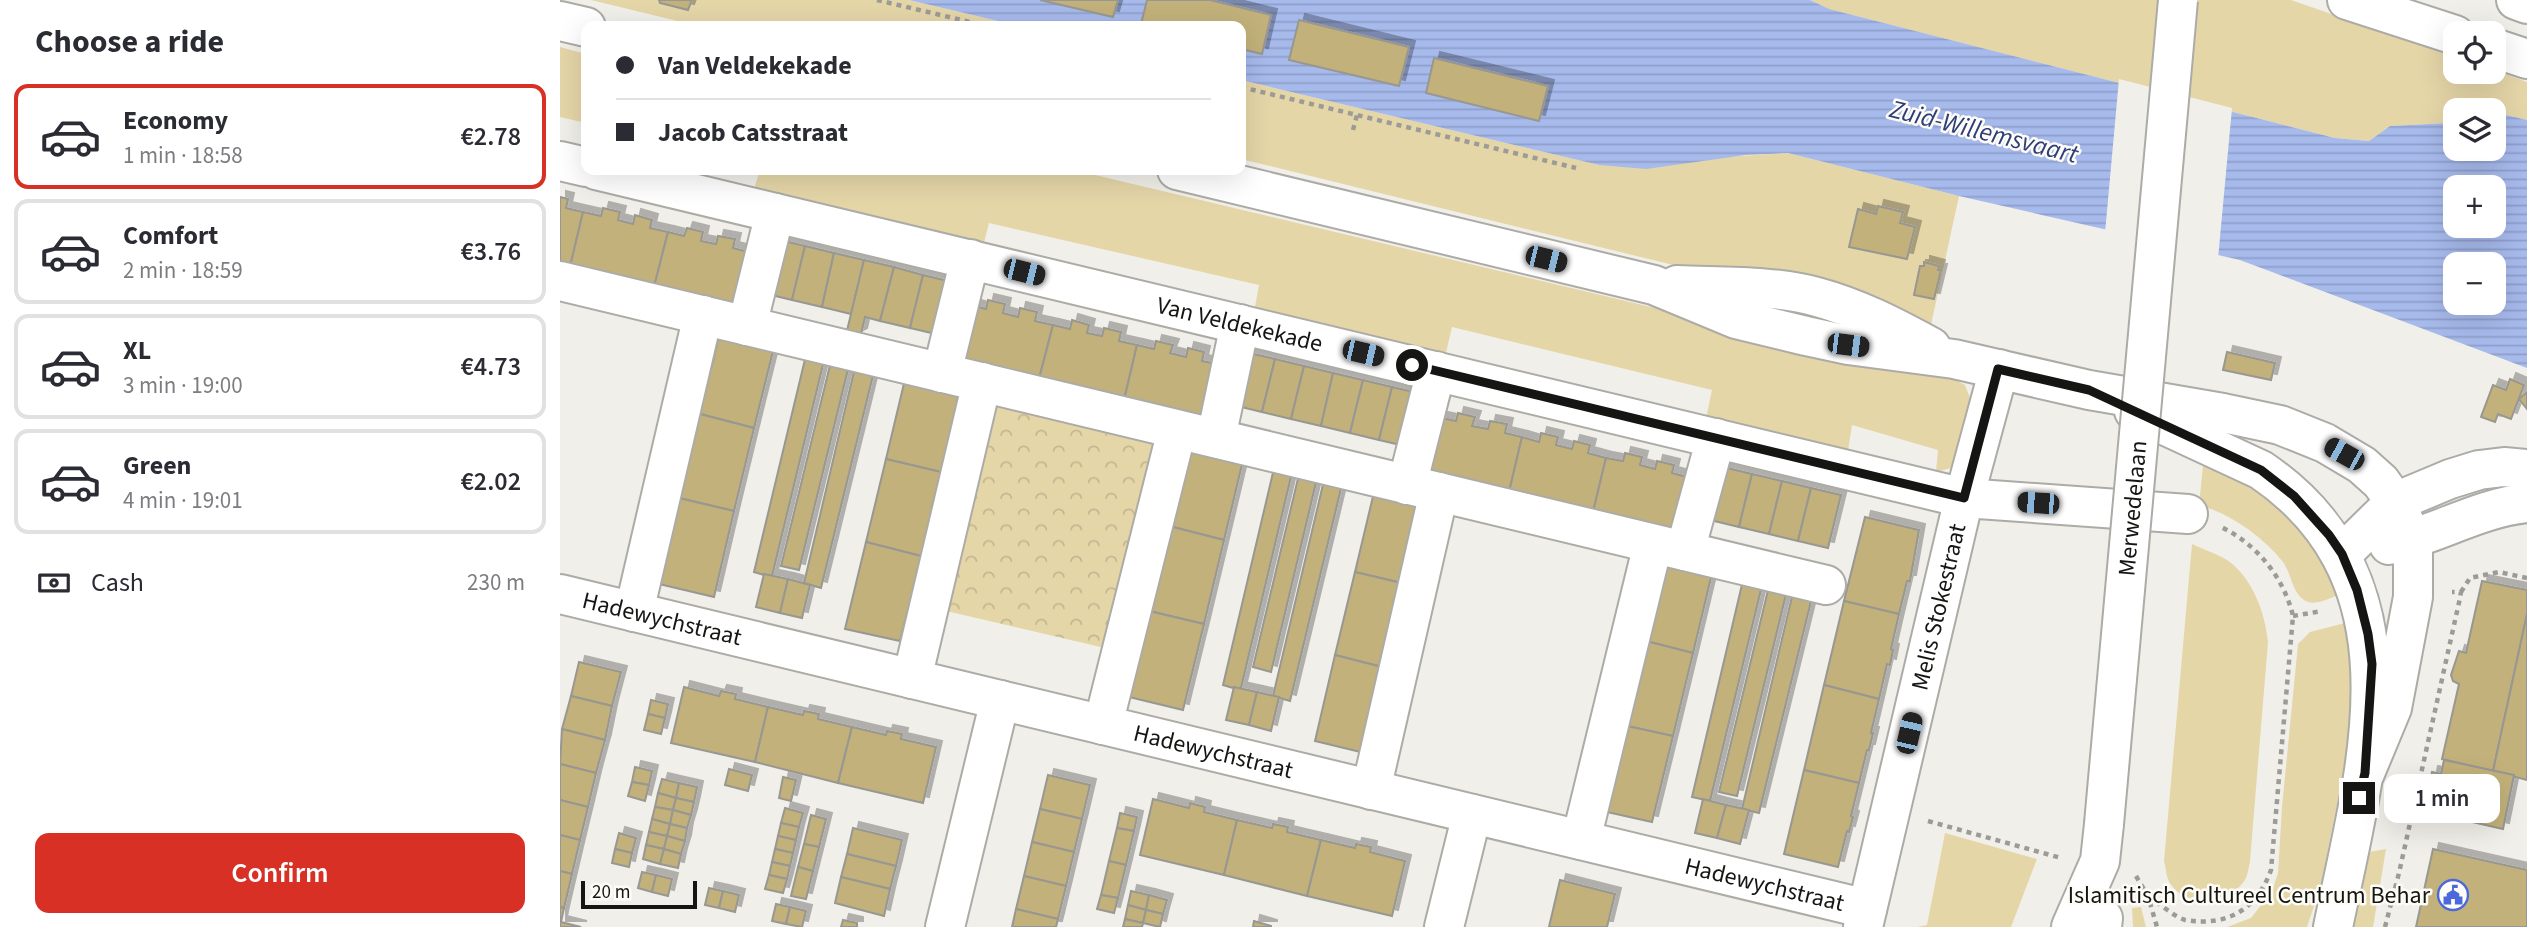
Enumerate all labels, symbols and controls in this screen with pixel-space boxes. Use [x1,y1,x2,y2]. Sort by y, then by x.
text: Choose a ride [35,19,224,65]
map controls [2443,21,2506,315]
button: locate [2443,21,2506,84]
text: Van Veldekekade [658,47,852,84]
water label: Zuid-Willemsvaart [1885,90,2082,173]
button: layers [2443,98,2506,161]
text: Economy [123,102,228,139]
icon: car [39,105,102,168]
text: Jacob Catsstraat [658,114,848,151]
text: €2.78 [460,118,521,155]
text: 1 min · 18:58 [123,139,243,172]
button: + [2443,175,2506,238]
text: Comfort [123,217,218,254]
icon: car [39,220,102,283]
text: €3.76 [460,233,521,270]
car [1524,244,1569,274]
button: − [2443,252,2506,315]
text: 2 min · 18:59 [123,254,243,287]
car [1002,257,1047,287]
street label: Van Veldekekade [1153,288,1326,362]
text: XL [123,332,151,369]
car [1826,332,1871,358]
icon: car [39,335,102,398]
car [1341,338,1386,368]
text: €4.73 [460,348,521,385]
route start [1396,349,1428,381]
text: 3 min · 19:00 [123,369,243,402]
car [2321,435,2368,473]
street label: Merwedelaan [2109,439,2156,578]
text: Green [123,447,191,484]
icon: car [39,450,102,513]
text: €2.02 [460,463,521,500]
text: 4 min · 19:01 [123,484,243,517]
car [2017,491,2060,515]
street label: Melis Stokestraat [1902,520,1975,694]
icon: cash [35,564,73,602]
text: Cash [91,564,144,601]
text: 230 m [467,566,525,599]
street label: Hadewychstraat [579,583,745,655]
car [1895,710,1924,756]
street label: Hadewychstraat [1130,716,1297,788]
callout: 1 min [2384,774,2499,822]
route end [2343,782,2375,814]
text: 1 min [2415,782,2469,815]
button: Confirm [35,833,525,913]
street label: Hadewychstraat [1681,849,1848,921]
scale bar [581,878,696,910]
place label: Islamitisch Cultureel Centrum Behar [2068,878,2431,913]
public building icon: Islamitisch Cultureel Centrum Behar [2436,878,2470,912]
text: 20 m [592,879,630,906]

